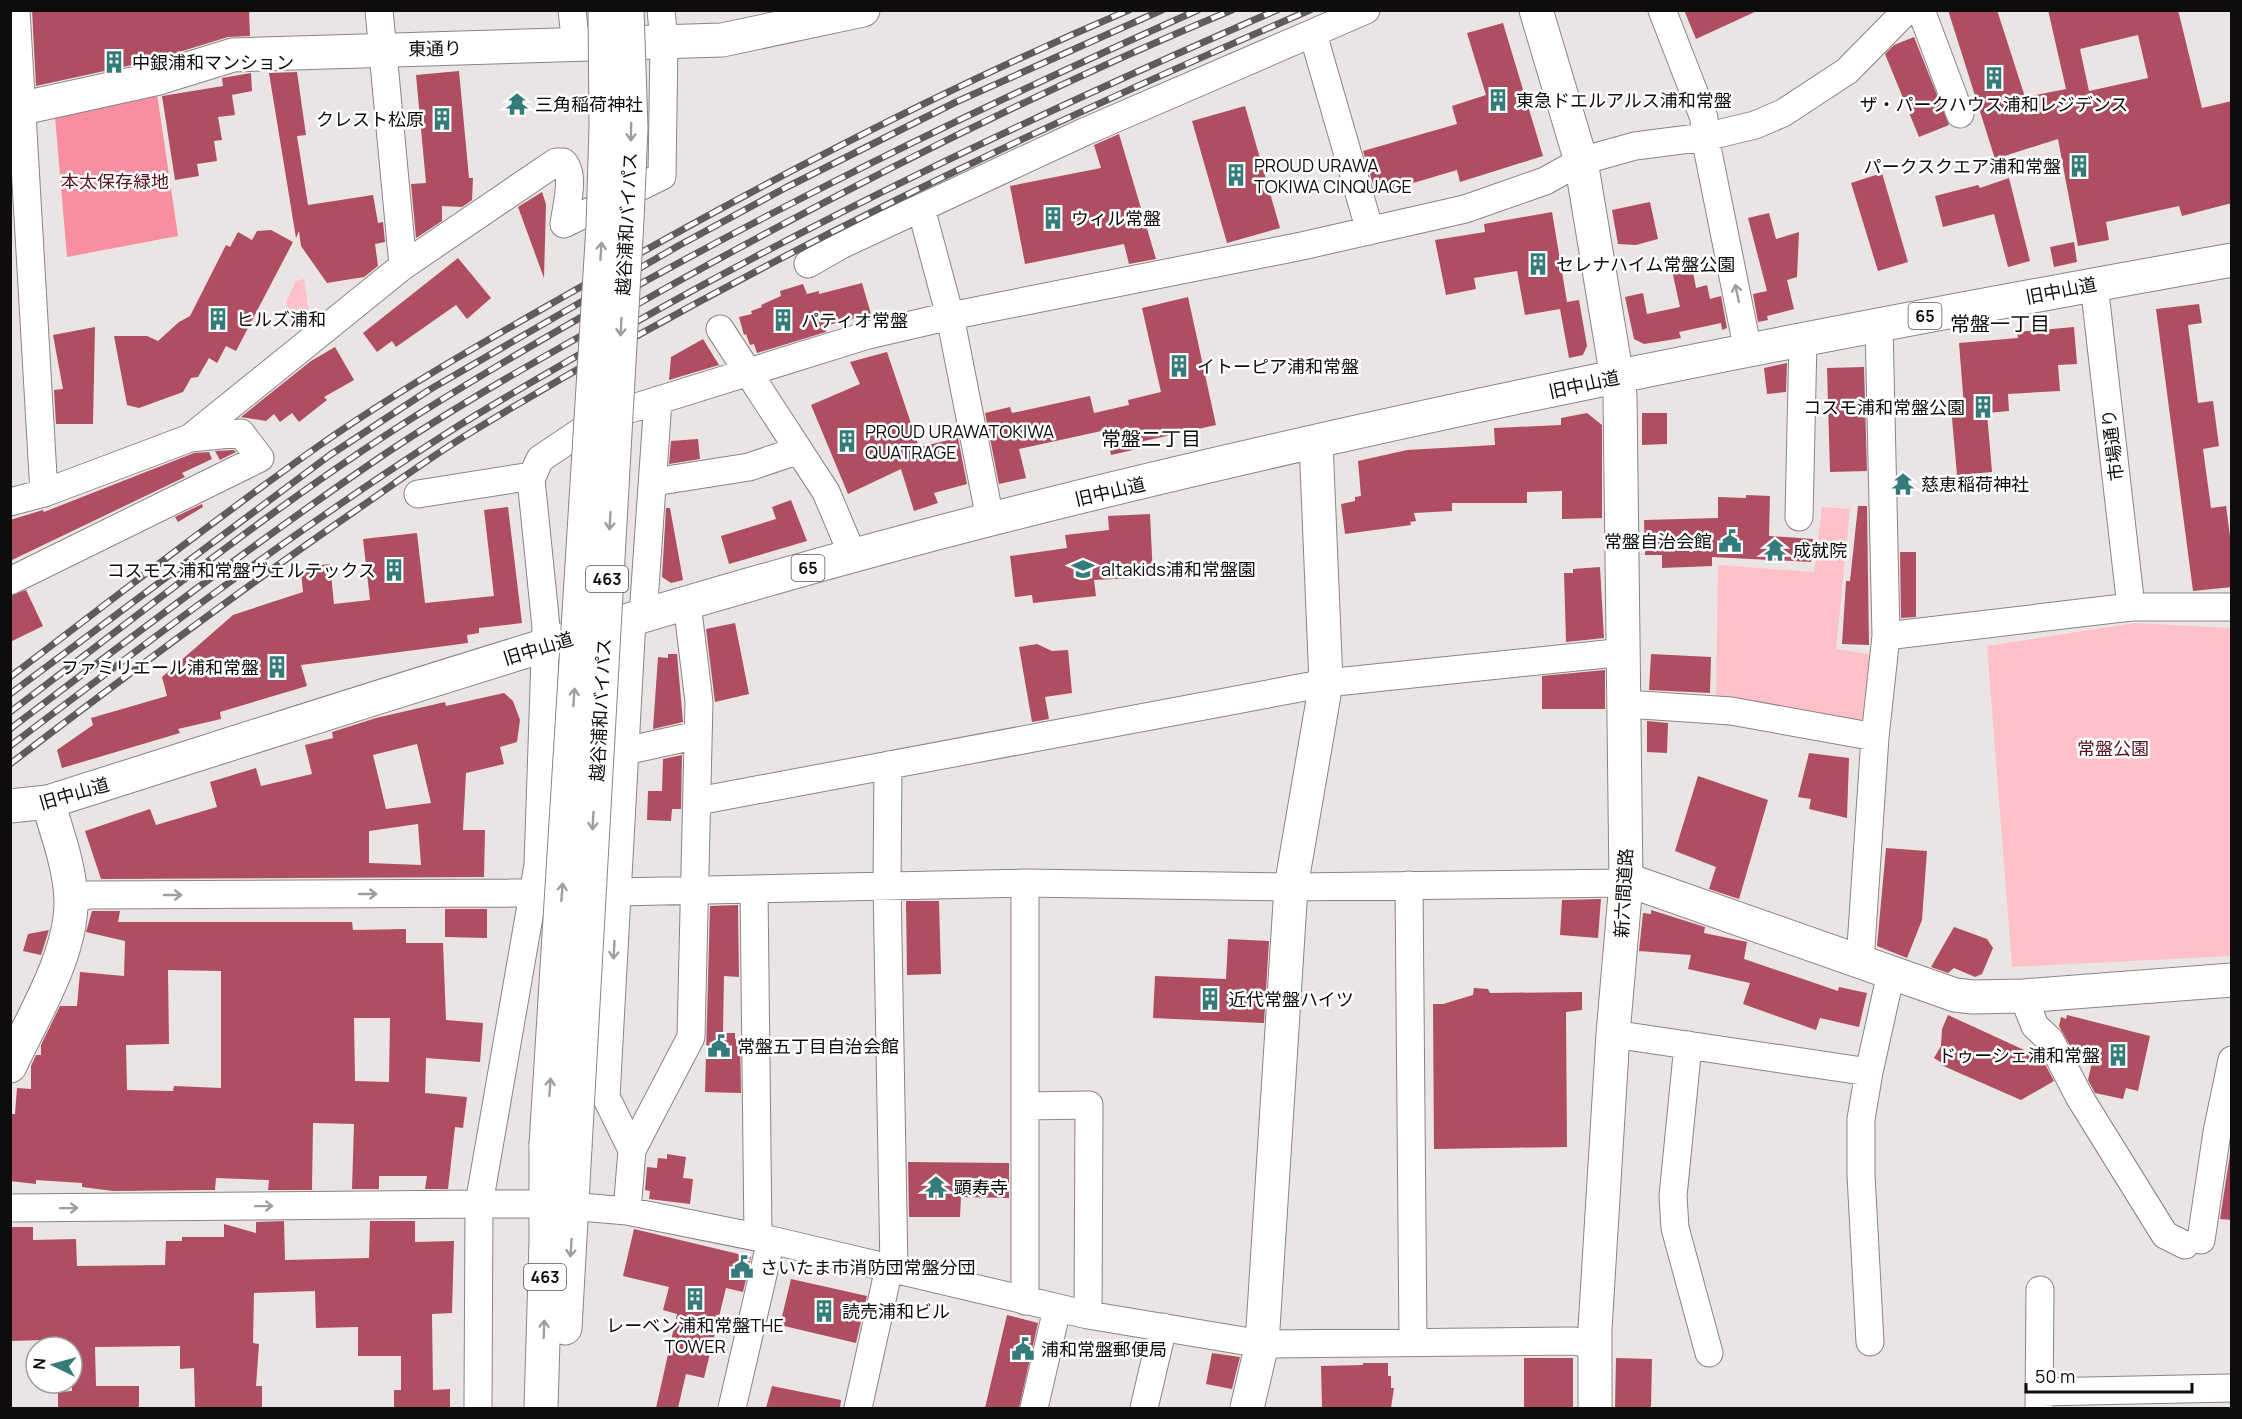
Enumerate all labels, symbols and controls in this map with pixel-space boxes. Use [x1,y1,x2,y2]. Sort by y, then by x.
street label: 東通り [408,36,462,60]
building icon: 中銀浦和マンション [101,49,127,75]
place label: 中銀浦和マンション [132,50,294,74]
building icon: ザ・パークハウス浦和レジデンス [1981,65,2007,91]
building icon: 東急ドエルアルス浦和常盤 [1485,87,1511,113]
place label: 東急ドエルアルス浦和常盤 [1516,88,1732,112]
temple icon: 三角稲荷神社 [504,91,530,117]
place label: 三角稲荷神社 [535,92,643,116]
place label: ザ・パークハウス浦和レジデンス [1860,92,2128,116]
building icon: クレスト松原 [429,106,455,132]
place label: クレスト松原 [316,107,424,131]
one-way arrow [625,121,636,141]
street label: 越谷浦和バイパス [610,152,642,296]
place label: PROUD URAWA TOKIWA CINQUAGE [1254,153,1412,198]
building icon: パークスクエア浦和常盤 [2066,153,2092,179]
place label: パークスクエア浦和常盤 [1864,154,2061,178]
building icon: PROUD URAWA TOKIWA CINQUAGE [1223,162,1249,188]
park label: 本太保存緑地 [61,169,169,193]
building icon: ウィル常盤 [1040,205,1066,231]
place label: ウィル常盤 [1071,206,1161,230]
one-way arrow [596,242,607,262]
building icon: セレナハイム常盤公園 [1525,251,1551,277]
place label: セレナハイム常盤公園 [1556,252,1735,276]
street label: 旧中山道 [2023,271,2099,309]
one-way arrow [1730,284,1742,303]
road number: 65 [1908,303,1942,329]
building icon: ヒルズ浦和 [205,306,231,332]
place label: ヒルズ浦和 [236,307,326,331]
building icon: パティオ常盤 [770,307,796,333]
place label: パティオ常盤 [801,308,908,332]
district label: 常盤一丁目 [1950,310,2050,337]
one-way arrow [616,316,627,336]
building icon: イトーピア浦和常盤 [1166,353,1192,379]
place label: イトーピア浦和常盤 [1197,354,1359,378]
street label: 旧中山道 [1546,365,1622,403]
building icon: コスモ浦和常盤公園 [1970,394,1996,420]
place label: コスモ浦和常盤公園 [1803,395,1965,419]
street label: 市場通り [2096,408,2128,482]
place label: PROUD URAWATOKIWA QUATRAGE [865,419,1055,464]
district label: 常盤二丁目 [1101,425,1201,452]
building icon: PROUD URAWATOKIWA QUATRAGE [834,428,860,454]
street label: 旧中山道 [1072,471,1148,511]
temple icon: 慈恵稲荷神社 [1890,471,1916,497]
place label: 慈恵稲荷神社 [1921,472,2029,496]
one-way arrow [605,511,616,531]
public building icon: 常盤自治会館 [1717,528,1743,554]
place label: 常盤自治会館 [1604,529,1712,553]
temple icon: 成就院 [1762,537,1788,563]
place label: 成就院 [1793,538,1847,562]
road number: 65 [792,555,824,581]
school or university icon: altakids浦和常盤園 [1070,556,1096,582]
building icon: コスモス浦和常盤ヴェルテックス [381,557,407,583]
place label: altakids浦和常盤園 [1101,557,1256,581]
place label: コスモス浦和常盤ヴェルテックス [107,558,376,582]
road number: 463 [586,566,628,592]
street label: 旧中山道 [500,626,576,670]
street label: 越谷浦和バイパス [584,638,616,782]
building icon: ファミリエール浦和常盤 [264,654,290,680]
place label: ファミリエール浦和常盤 [61,655,259,679]
one-way arrow [569,688,580,708]
park label: 常盤公園 [2077,736,2149,760]
street label: 旧中山道 [36,772,112,814]
one-way arrow [588,810,599,830]
street label: 新六間道路 [1609,847,1637,939]
one-way arrow [557,883,568,902]
one-way arrow [357,888,377,900]
one-way arrow [162,889,182,901]
one-way arrow [608,939,619,959]
building icon: 近代常盤ハイツ [1197,986,1223,1012]
place label: 近代常盤ハイツ [1228,987,1354,1011]
public building icon: 常盤五丁目自治会館 [706,1033,732,1059]
place label: 常盤五丁目自治会館 [737,1034,899,1058]
building icon: ドゥーシェ浦和常盤 [2105,1042,2131,1068]
place label: ドゥーシェ浦和常盤 [1938,1043,2100,1067]
one-way arrow [545,1077,556,1097]
temple icon: 顕寿寺 [923,1174,949,1200]
place label: 顕寿寺 [954,1175,1008,1199]
one-way arrow [253,1200,273,1212]
one-way arrow [58,1202,78,1214]
one-way arrow [565,1237,576,1257]
public building icon: さいたま市消防団常盤分団 [729,1254,755,1280]
place label: さいたま市消防団常盤分団 [760,1255,975,1279]
road number: 463 [524,1264,566,1290]
building icon: レーベン浦和常盤THE TOWER [682,1286,708,1312]
building icon: 読売浦和ビル [811,1298,837,1324]
place label: 読売浦和ビル [842,1299,950,1323]
place label: レーベン浦和常盤THE TOWER [606,1313,784,1358]
one-way arrow [538,1320,549,1340]
north arrow [24,1335,84,1395]
public building icon: 浦和常盤郵便局 [1010,1336,1036,1362]
place label: 浦和常盤郵便局 [1041,1337,1167,1361]
scale bar [2026,1356,2192,1394]
text: N [28,1357,51,1370]
text: 50 m [2035,1364,2075,1388]

